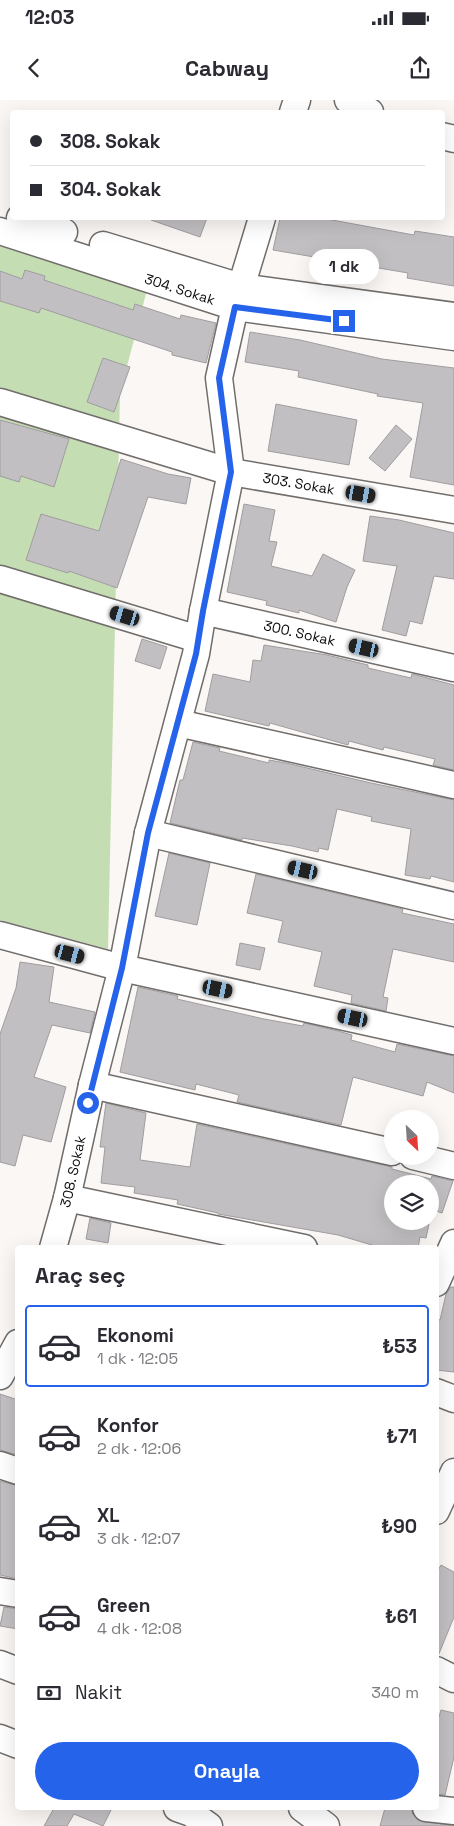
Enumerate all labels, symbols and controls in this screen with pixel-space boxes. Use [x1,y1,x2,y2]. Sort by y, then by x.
text: 12:03 [25,5,74,30]
icon: back [20,54,48,82]
text: Cabway [185,54,269,82]
icon: share [406,54,434,82]
text: 308. Sokak [60,129,161,154]
text: 304. Sokak [60,177,161,202]
callout: 1 dk [309,248,379,284]
text: 1 dk [329,256,359,277]
street label: 304. Sokak [142,269,218,309]
route end [333,310,355,332]
street label: 303. Sokak [261,469,337,499]
car [344,484,377,504]
car [108,604,141,628]
street label: 300. Sokak [262,616,338,650]
car [347,637,380,659]
car [286,859,319,881]
car [53,943,86,965]
car [201,979,234,999]
car [336,1008,369,1028]
route start [77,1092,99,1114]
north arrow [384,1110,439,1165]
map controls [384,1110,439,1230]
street label: 308. Sokak [56,1133,90,1210]
button: layers [384,1175,439,1230]
text: Araç seç [35,1261,126,1289]
text: Ekonomi [97,1323,174,1348]
icon: car [37,1324,82,1369]
text: ₺53 [382,1334,417,1359]
text: 1 dk · 12:05 [97,1348,178,1369]
text: Konfor [97,1413,159,1438]
icon: car [37,1414,82,1459]
text: ₺71 [386,1424,417,1449]
text: 2 dk · 12:06 [97,1438,181,1459]
text: XL [97,1503,120,1528]
icon: car [37,1504,82,1549]
text: ₺90 [381,1514,417,1539]
text: 3 dk · 12:07 [97,1528,180,1549]
text: Green [97,1593,150,1618]
icon: car [37,1594,82,1639]
text: ₺61 [385,1604,417,1629]
text: 4 dk · 12:08 [97,1618,182,1639]
icon: cash [35,1679,63,1707]
text: Nakit [75,1680,122,1705]
text: 340 m [371,1682,419,1703]
button: Onayla [35,1742,419,1800]

